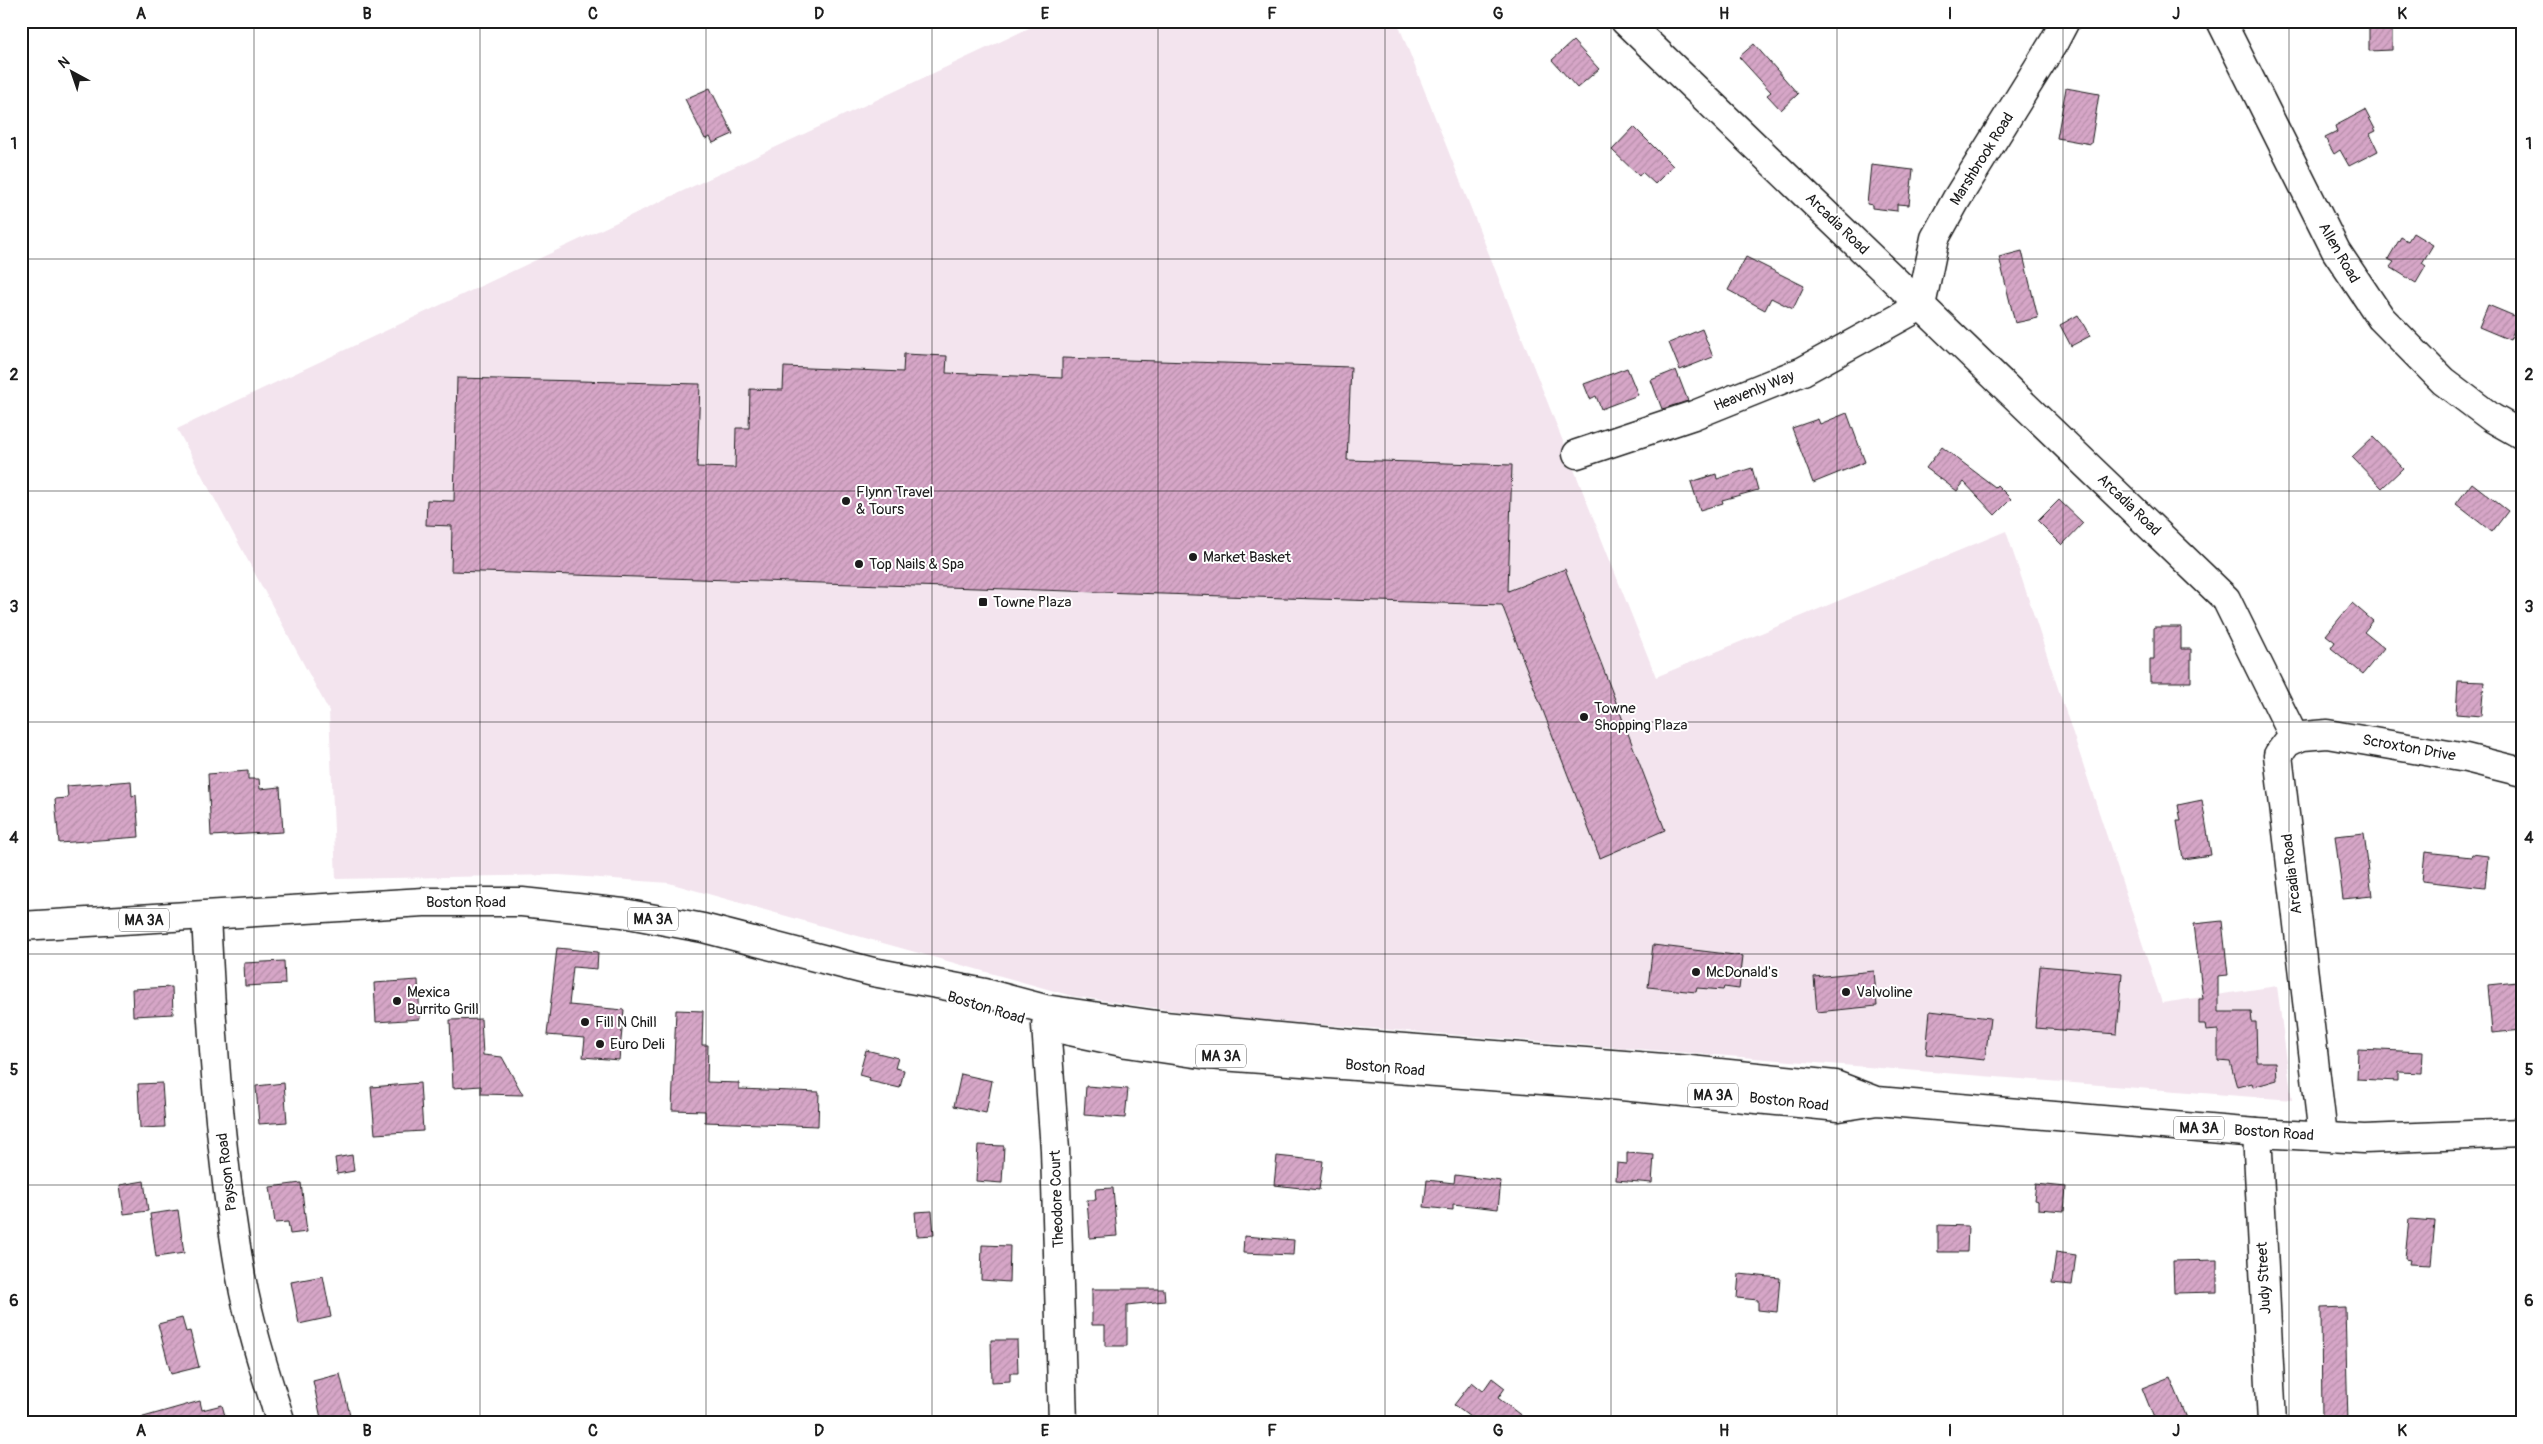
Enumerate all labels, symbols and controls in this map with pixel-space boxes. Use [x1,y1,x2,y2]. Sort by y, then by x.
text: A [136,4,147,24]
text: B [362,4,372,24]
text: C [588,4,598,24]
text: D [814,4,824,24]
text: E [1041,4,1050,24]
text: F [1267,4,1277,24]
text: G [1493,4,1504,24]
text: H [1719,4,1729,24]
text: I [1948,4,1952,24]
text: J [2172,4,2180,24]
text: K [2397,4,2407,24]
north arrow [48,48,98,98]
text: N [55,53,73,72]
street label: Marshbrook Road [1946,109,2018,209]
text: 1 [11,134,17,154]
text: 1 [2526,134,2532,154]
street label: Arcadia Road [1801,189,1873,259]
street label: Allen Road [2314,219,2364,287]
text: 2 [10,365,19,385]
text: 2 [2525,365,2534,385]
street label: Heavenly Way [1711,366,1798,416]
street label: Arcadia Road [2093,470,2165,540]
place label: Flynn Travel & Tours [856,483,933,519]
marker: Flynn Travel & Tours [840,495,852,507]
place label: Market Basket [1203,548,1292,567]
marker: Market Basket [1187,551,1199,563]
place label: Top Nails & Spa [869,555,964,574]
marker: Top Nails & Spa [853,558,865,570]
place label: Towne Plaza [993,593,1071,612]
marker: Towne Plaza [977,596,989,608]
text: 3 [10,597,19,617]
text: 3 [2525,597,2534,617]
place label: Towne Shopping Plaza [1594,699,1688,735]
marker: Towne Shopping Plaza [1578,711,1590,723]
street label: Scroxton Drive [2361,730,2458,766]
text: 4 [9,828,19,848]
text: 4 [2524,828,2534,848]
street label: Arcadia Road [2278,833,2306,915]
street label: Boston Road [426,893,506,912]
road number: MA 3A [119,908,169,932]
road number: MA 3A [628,908,678,931]
place label: McDonald's [1706,963,1778,982]
marker: McDonald's [1690,966,1702,978]
place label: Mexica Burrito Grill [407,983,479,1019]
place label: Valvoline [1856,983,1913,1002]
marker: Valvoline [1840,986,1852,998]
street label: Boston Road [945,987,1027,1029]
marker: Mexica Burrito Grill [391,995,403,1007]
place label: Fill N Chill [595,1013,657,1032]
marker: Fill N Chill [579,1016,591,1028]
place label: Euro Deli [610,1035,665,1054]
marker: Euro Deli [594,1038,606,1050]
road number: MA 3A [1196,1044,1246,1068]
street label: Boston Road [1344,1055,1426,1081]
text: 5 [10,1060,19,1080]
text: 5 [2525,1060,2534,1080]
road number: MA 3A [1688,1084,1738,1106]
street label: Boston Road [1748,1088,1830,1116]
road number: MA 3A [2174,1116,2224,1140]
street label: Boston Road [2233,1121,2315,1145]
street label: Payson Road [213,1132,241,1212]
street label: Theodore Court [1046,1149,1068,1248]
street label: Judy Street [2253,1240,2275,1315]
text: 6 [9,1291,19,1311]
text: 6 [2524,1291,2534,1311]
text: A [136,1421,147,1441]
text: B [362,1421,372,1441]
text: C [588,1421,598,1441]
text: D [814,1421,824,1441]
text: E [1041,1421,1050,1441]
text: F [1267,1421,1277,1441]
text: G [1493,1421,1504,1441]
text: H [1719,1421,1729,1441]
text: I [1948,1421,1952,1441]
text: J [2172,1421,2180,1441]
text: K [2397,1421,2407,1441]

